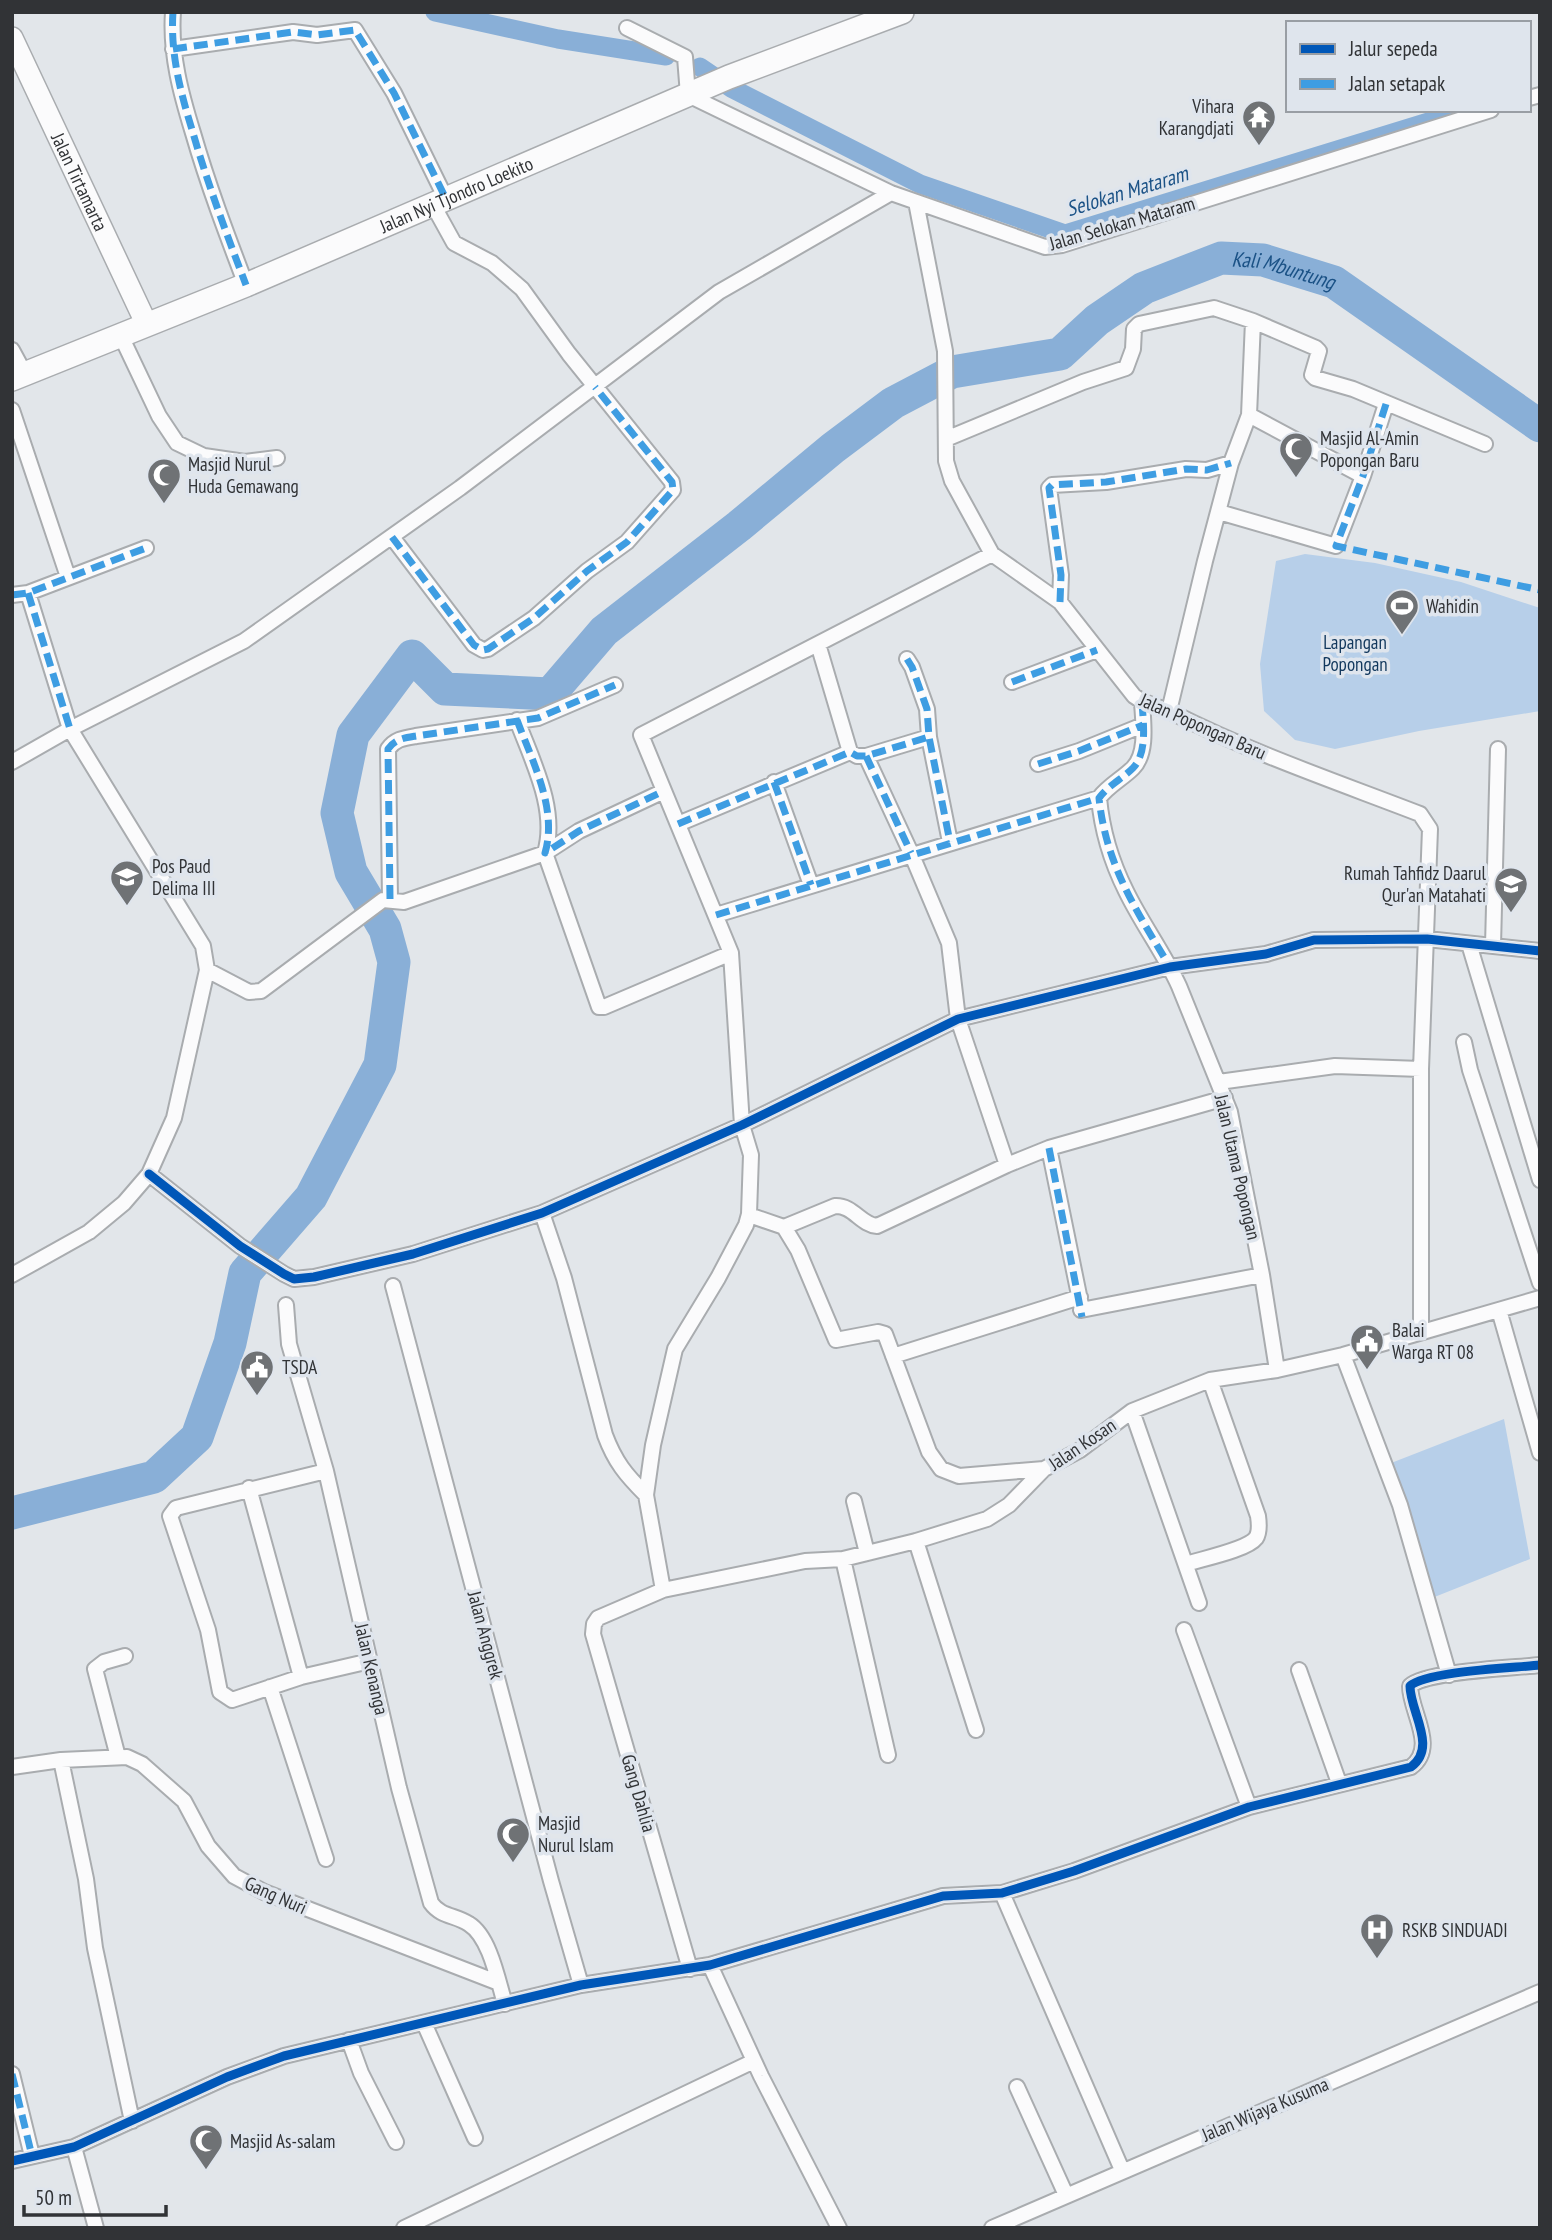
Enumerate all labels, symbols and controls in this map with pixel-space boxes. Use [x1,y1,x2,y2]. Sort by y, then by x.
legend [1286,21,1531,112]
text: Jalur sepeda [1348,35,1438,62]
text: Jalan setapak [1348,70,1445,97]
place label: Vihara Karangdjati [1159,94,1234,140]
temple icon: Vihara Karangdjati [1240,98,1278,147]
street label: Jalan Tirtamarta [46,128,113,235]
street label: Jalan Nyi Tjondro Loekito [375,151,536,238]
water label: Selokan Mataram [1063,159,1192,222]
street label: Jalan Selokan Mataram [1046,191,1198,256]
water label: Kali Mbuntung [1231,245,1340,296]
place label: Masjid Al-Amin Popongan Baru [1320,426,1419,472]
mosque icon: Masjid Al-Amin Popongan Baru [1277,430,1315,479]
place label: Masjid Nurul Huda Gemawang [188,452,299,498]
mosque icon: Masjid Nurul Huda Gemawang [145,456,183,505]
sports icon: Wahidin [1383,587,1421,636]
place label: Wahidin [1426,594,1479,618]
park label: Lapangan Popongan [1322,630,1388,676]
street label: Jalan Popongan Baru [1135,687,1270,765]
place label: Pos Paud Delima III [152,854,216,900]
school or university icon: Pos Paud Delima III [108,858,146,907]
place label: Rumah Tahfidz Daarul Qur'an Matahati [1344,861,1487,907]
school or university icon: Rumah Tahfidz Daarul Qur'an Matahati [1492,865,1530,914]
street label: Jalan Utama Popongan [1209,1091,1266,1242]
place label: Balai Warga RT 08 [1392,1318,1474,1364]
public building icon: Balai Warga RT 08 [1348,1322,1386,1371]
public building icon: TSDA [238,1348,276,1397]
place label: TSDA [282,1355,317,1379]
street label: Jalan Kosan [1043,1413,1120,1476]
street label: Jalan Anggrek [462,1587,509,1682]
street label: Jalan Kenanga [350,1620,394,1717]
street label: Gang Dahlia [616,1751,662,1835]
place label: Masjid Nurul Islam [538,1811,614,1857]
mosque icon: Masjid Nurul Islam [494,1815,532,1864]
street label: Gang Nuri [241,1871,311,1919]
hospital icon: RSKB SINDUADI [1358,1911,1396,1960]
place label: RSKB SINDUADI [1402,1918,1508,1942]
street label: Jalan Wijaya Kusuma [1197,2071,1332,2147]
mosque icon: Masjid As-salam [187,2122,225,2171]
place label: Masjid As-salam [230,2129,335,2153]
scale bar [24,2174,166,2218]
text: 50 m [35,2184,72,2211]

